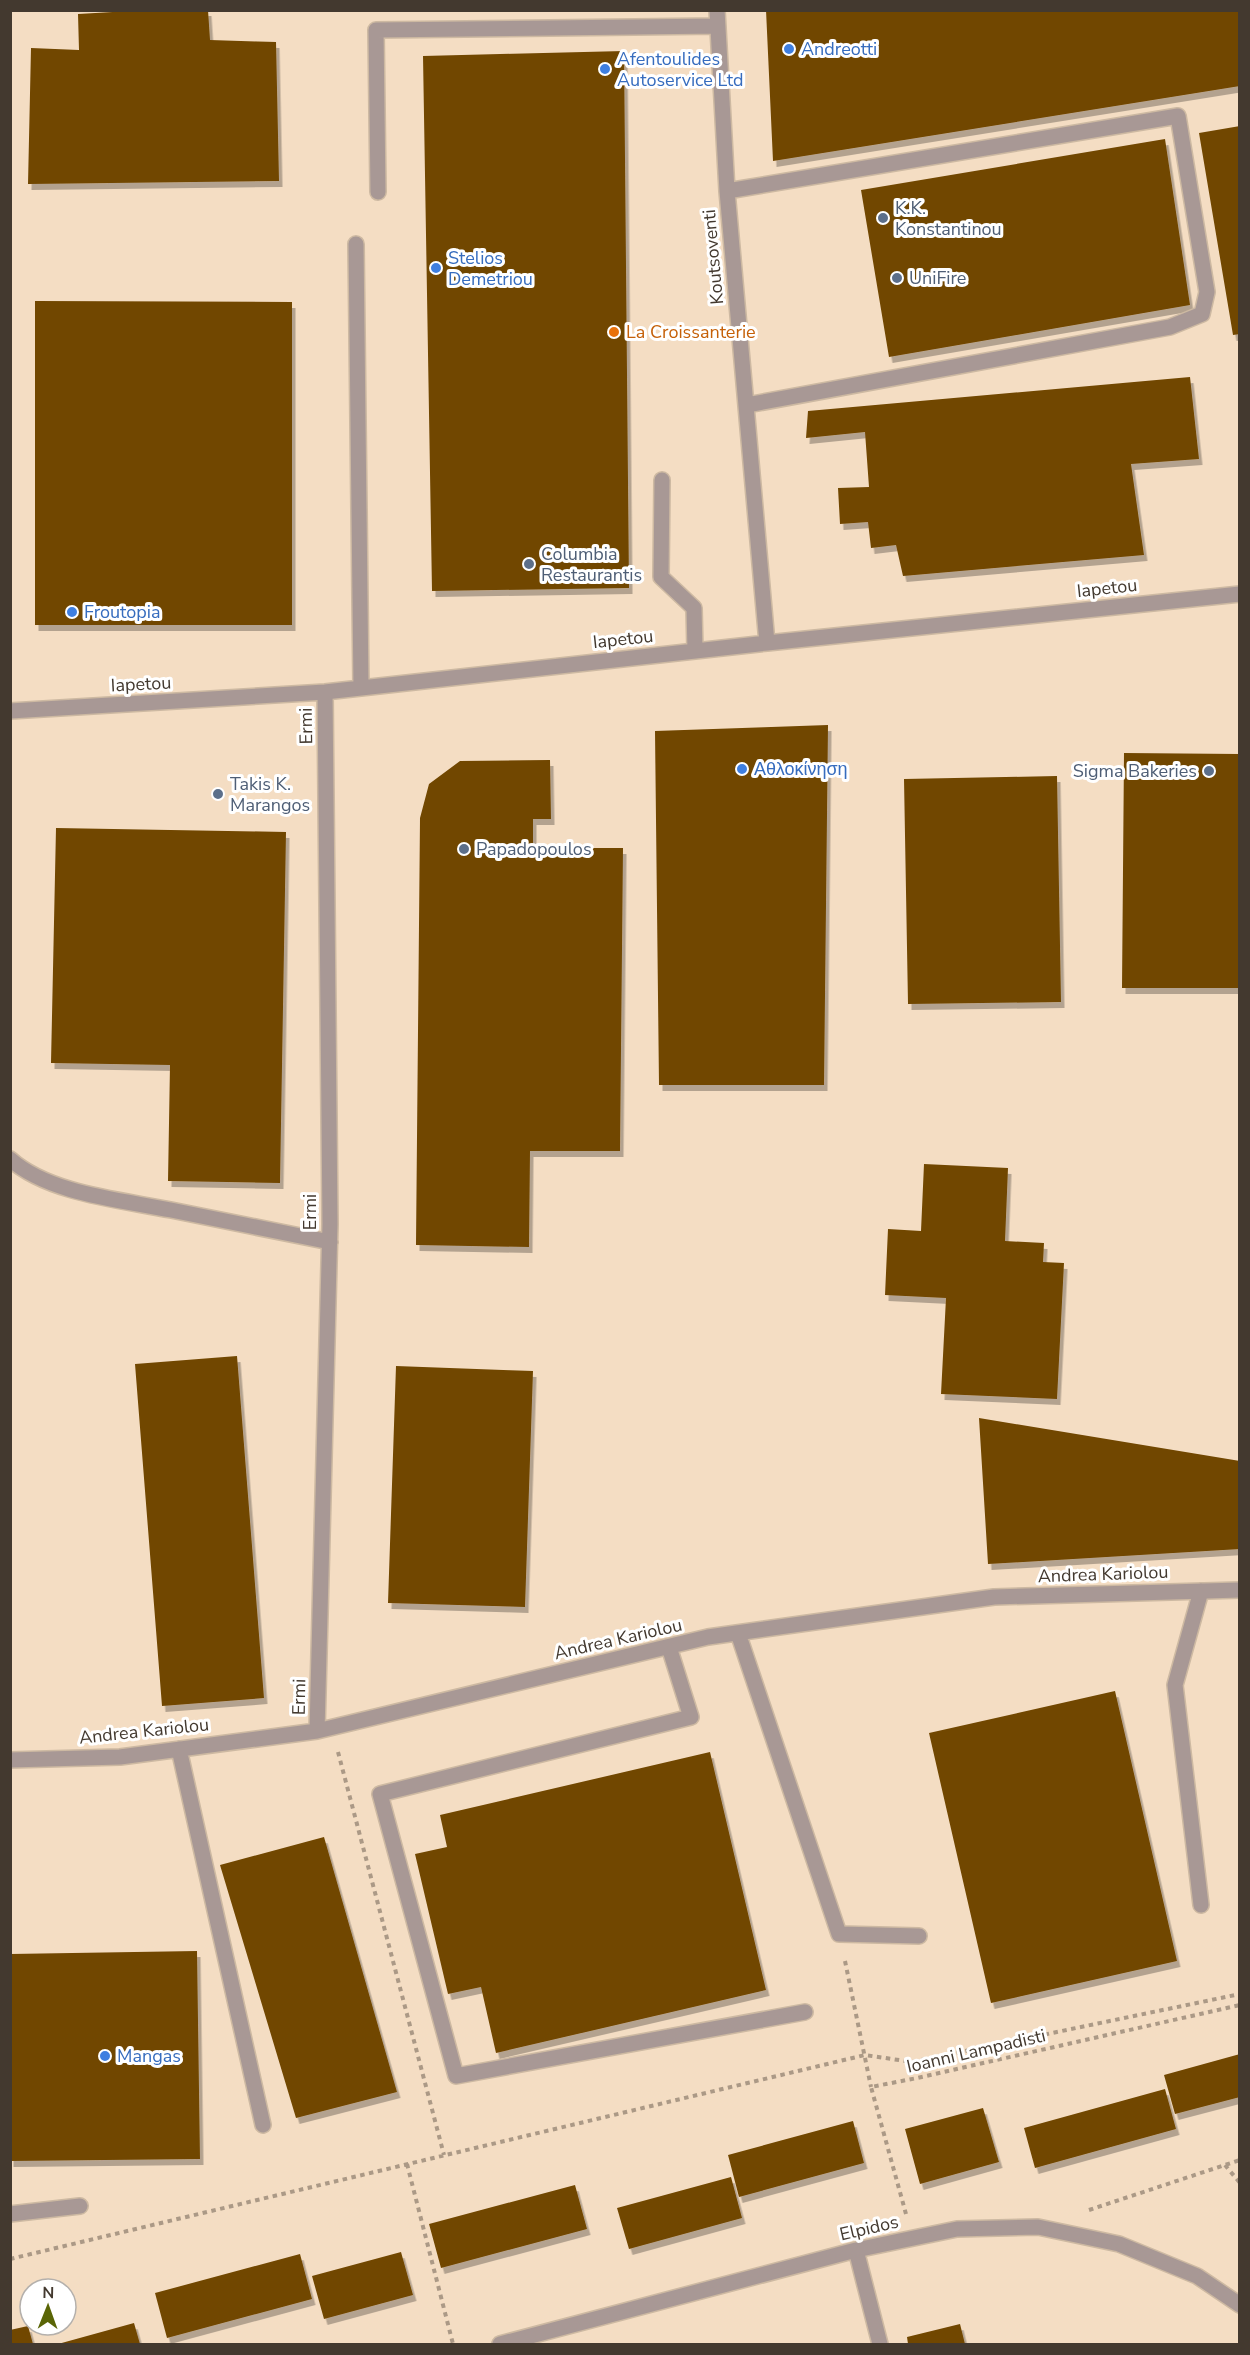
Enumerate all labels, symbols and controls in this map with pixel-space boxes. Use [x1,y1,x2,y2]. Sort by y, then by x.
place label: Andreotti [801,37,877,61]
marker: Andreotti [782,42,796,56]
place label: Afentoulides Autoservice Ltd [617,47,744,92]
marker: Afentoulides Autoservice Ltd [598,62,612,76]
place label: K.K. Konstantinou [895,196,1002,241]
street label: Koutsoventi [697,208,729,306]
marker: K.K. Konstantinou [876,211,890,225]
place label: Stelios Demetriou [448,246,533,291]
marker: Stelios Demetriou [429,261,443,275]
place label: UniFire [909,266,966,290]
marker: UniFire [890,271,904,285]
place label: La Croissanterie [626,320,756,344]
marker: La Croissanterie [607,325,621,339]
place label: Columbia Restaurantis [541,542,642,587]
marker: Columbia Restaurantis [522,557,536,571]
street label: Iapetou [1076,573,1138,603]
place label: Froutopia [84,600,161,624]
marker: Froutopia [65,605,79,619]
street label: Iapetou [592,624,654,654]
street label: Iapetou [110,670,172,698]
street label: Ermi [294,708,318,744]
place label: Αθλοκίνηση [754,757,848,781]
place label: Sigma Bakeries [1073,759,1197,783]
marker: Αθλοκίνηση [735,762,749,776]
marker: Sigma Bakeries [1202,764,1216,778]
place label: Takis K. Marangos [230,772,310,817]
marker: Takis K. Marangos [211,787,225,801]
place label: Papadopoulos [476,837,592,861]
marker: Papadopoulos [457,842,471,856]
street label: Ermi [298,1194,322,1230]
street label: Andrea Kariolou [1037,1560,1169,1588]
street label: Andrea Kariolou [552,1613,684,1665]
street label: Ermi [287,1679,311,1715]
street label: Andrea Kariolou [78,1712,210,1750]
street label: Ioanni Lampadisti [904,2023,1048,2079]
place label: Mangas [117,2044,181,2068]
marker: Mangas [98,2049,112,2063]
street label: Elpidos [837,2210,901,2246]
north arrow [18,2277,78,2337]
text: N [42,2282,54,2304]

